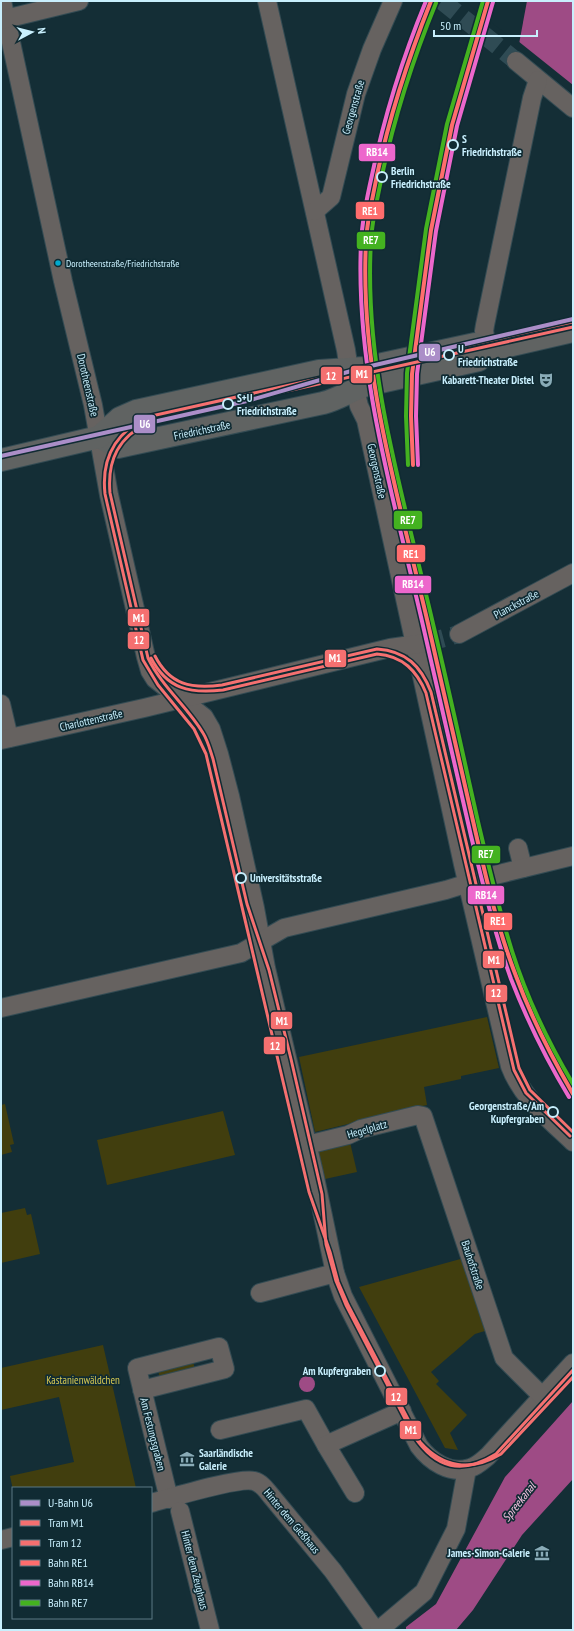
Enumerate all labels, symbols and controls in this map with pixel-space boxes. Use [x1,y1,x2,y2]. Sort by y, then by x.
north arrow [12,12,52,52]
scale bar [434,12,537,38]
text: 50 m [440,18,461,33]
text: N [35,27,49,35]
street label: Georgenstraße [339,78,368,136]
place label: S Friedrichstraße [462,132,522,159]
marker: S Friedrichstraße [447,139,459,151]
line badge: RB14 [358,143,396,162]
text: RB14 [366,145,388,159]
place label: Berlin Friedrichstraße [391,164,451,191]
marker: Berlin Friedrichstraße [376,171,388,183]
line badge: RE1 [355,201,385,220]
text: RE1 [362,204,378,218]
line badge: RE7 [356,231,386,250]
text: RE7 [363,233,379,247]
place label: Dorotheenstraße/Friedrichstraße [66,257,179,270]
marker: Dorotheenstraße/Friedrichstraße [53,258,63,268]
place label: U Friedrichstraße [458,342,518,369]
line badge: U6 [418,343,441,362]
text: U6 [425,345,435,359]
marker: U Friedrichstraße [443,349,455,361]
street label: Dorotheenstraße [74,352,102,418]
line badge: M1 [350,365,373,384]
line badge: 12 [320,366,343,385]
text: M1 [356,367,368,381]
text: 12 [326,369,336,383]
theatre icon: Kabarett-Theater Distel [537,371,555,389]
place label: Kabarett-Theater Distel [442,373,534,387]
place label: S+U Friedrichstraße [237,391,297,418]
marker: S+U Friedrichstraße [222,398,234,410]
line badge: U6 [133,414,156,434]
text: U6 [140,417,150,431]
street label: Friedrichstraße [172,417,232,443]
street label: Georgenstraße [364,442,390,500]
line badge: RE7 [393,510,423,530]
text: RE7 [400,513,416,527]
line badge: RE1 [396,544,426,563]
text: RE1 [403,547,419,561]
line badge: RB14 [394,575,432,594]
text: RB14 [402,577,424,591]
street label: Planckstraße [491,586,541,622]
line badge: M1 [127,608,150,627]
text: M1 [133,611,145,625]
line badge: 12 [127,631,150,650]
text: 12 [134,633,144,647]
line badge: M1 [324,649,347,668]
text: M1 [329,651,341,665]
street label: Charlottenstraße [58,706,124,734]
line badge: RE7 [471,845,501,864]
text: RE7 [478,847,494,861]
place label: Universitätsstraße [250,871,322,885]
marker: Universitätsstraße [235,872,247,884]
line badge: RB14 [467,885,505,905]
text: RB14 [475,888,497,902]
line badge: RE1 [483,912,513,931]
text: RE1 [490,914,506,928]
line badge: M1 [482,950,505,969]
text: M1 [488,953,500,967]
line badge: 12 [485,984,508,1003]
text: 12 [491,986,501,1000]
line badge: M1 [270,1011,293,1030]
text: M1 [276,1014,288,1028]
line badge: 12 [263,1036,286,1055]
text: 12 [270,1039,280,1053]
place label: Georgenstraße/Am Kupfergraben [469,1099,544,1126]
marker: Georgenstraße/Am Kupfergraben [547,1106,559,1118]
street label: Hegelplatz [345,1117,389,1141]
street label: Bauhofstraße [459,1239,488,1292]
place label: Am Kupfergraben [302,1364,371,1378]
marker: Am Kupfergraben [374,1365,386,1377]
park label: Kastanienwäldchen [46,1373,120,1387]
line badge: 12 [385,1387,408,1406]
text: 12 [391,1390,401,1404]
street label: Am Festungsgraben [137,1396,169,1472]
line badge: M1 [399,1420,422,1440]
text: M1 [405,1423,417,1437]
place label: Saarländische Galerie [199,1446,253,1473]
museum icon: Saarländische Galerie [178,1450,196,1468]
water label: Spreekanal [499,1478,539,1524]
street label: Hinter dem Gießhaus [261,1486,323,1556]
legend [12,1487,152,1619]
text: U-Bahn U6 [48,1495,93,1510]
text: Tram M1 [48,1515,84,1530]
street label: Hinter dem Zeughaus [178,1529,212,1611]
text: Tram 12 [48,1535,82,1550]
museum icon: James-Simon-Galerie [533,1544,551,1562]
place label: James-Simon-Galerie [447,1546,530,1560]
text: Bahn RE1 [48,1555,88,1570]
text: Bahn RB14 [48,1575,94,1590]
text: Bahn RE7 [48,1595,88,1610]

